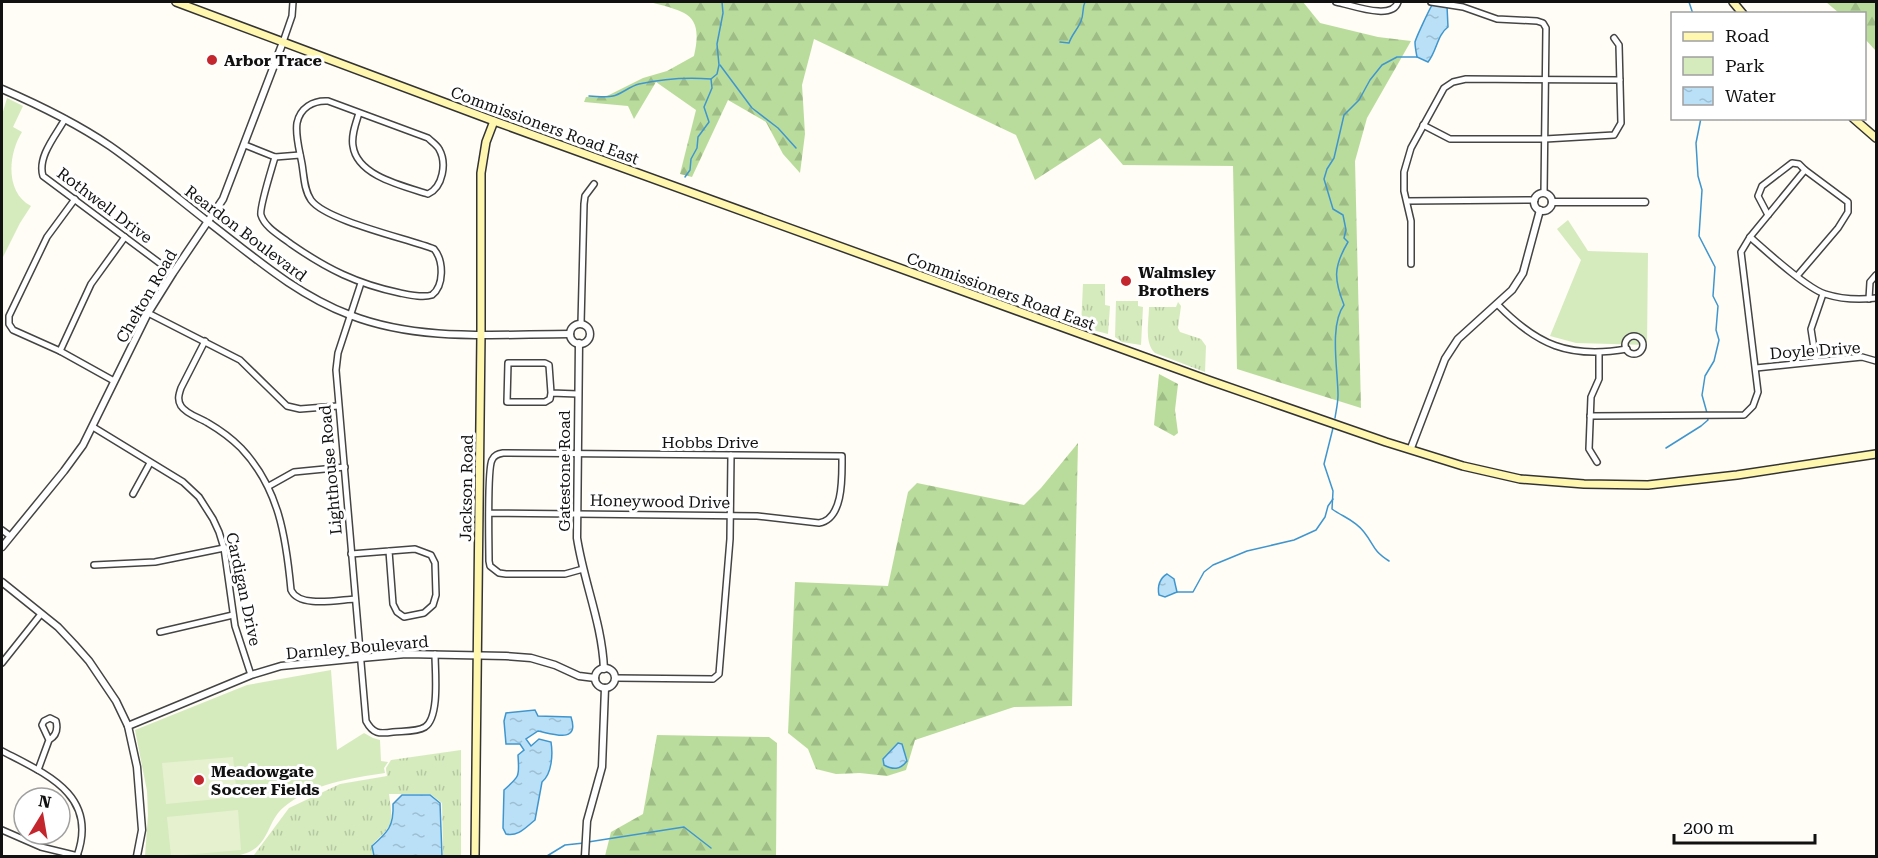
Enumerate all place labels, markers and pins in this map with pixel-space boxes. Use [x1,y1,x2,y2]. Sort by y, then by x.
place label: Arbor Trace [224,51,322,70]
marker: Arbor Trace [205,53,219,67]
place label: Walmsley Brothers [1138,263,1216,300]
marker: Walmsley Brothers [1119,274,1133,288]
place label: Meadowgate Soccer Fields [211,762,320,799]
marker: Meadowgate Soccer Fields [192,773,206,787]

